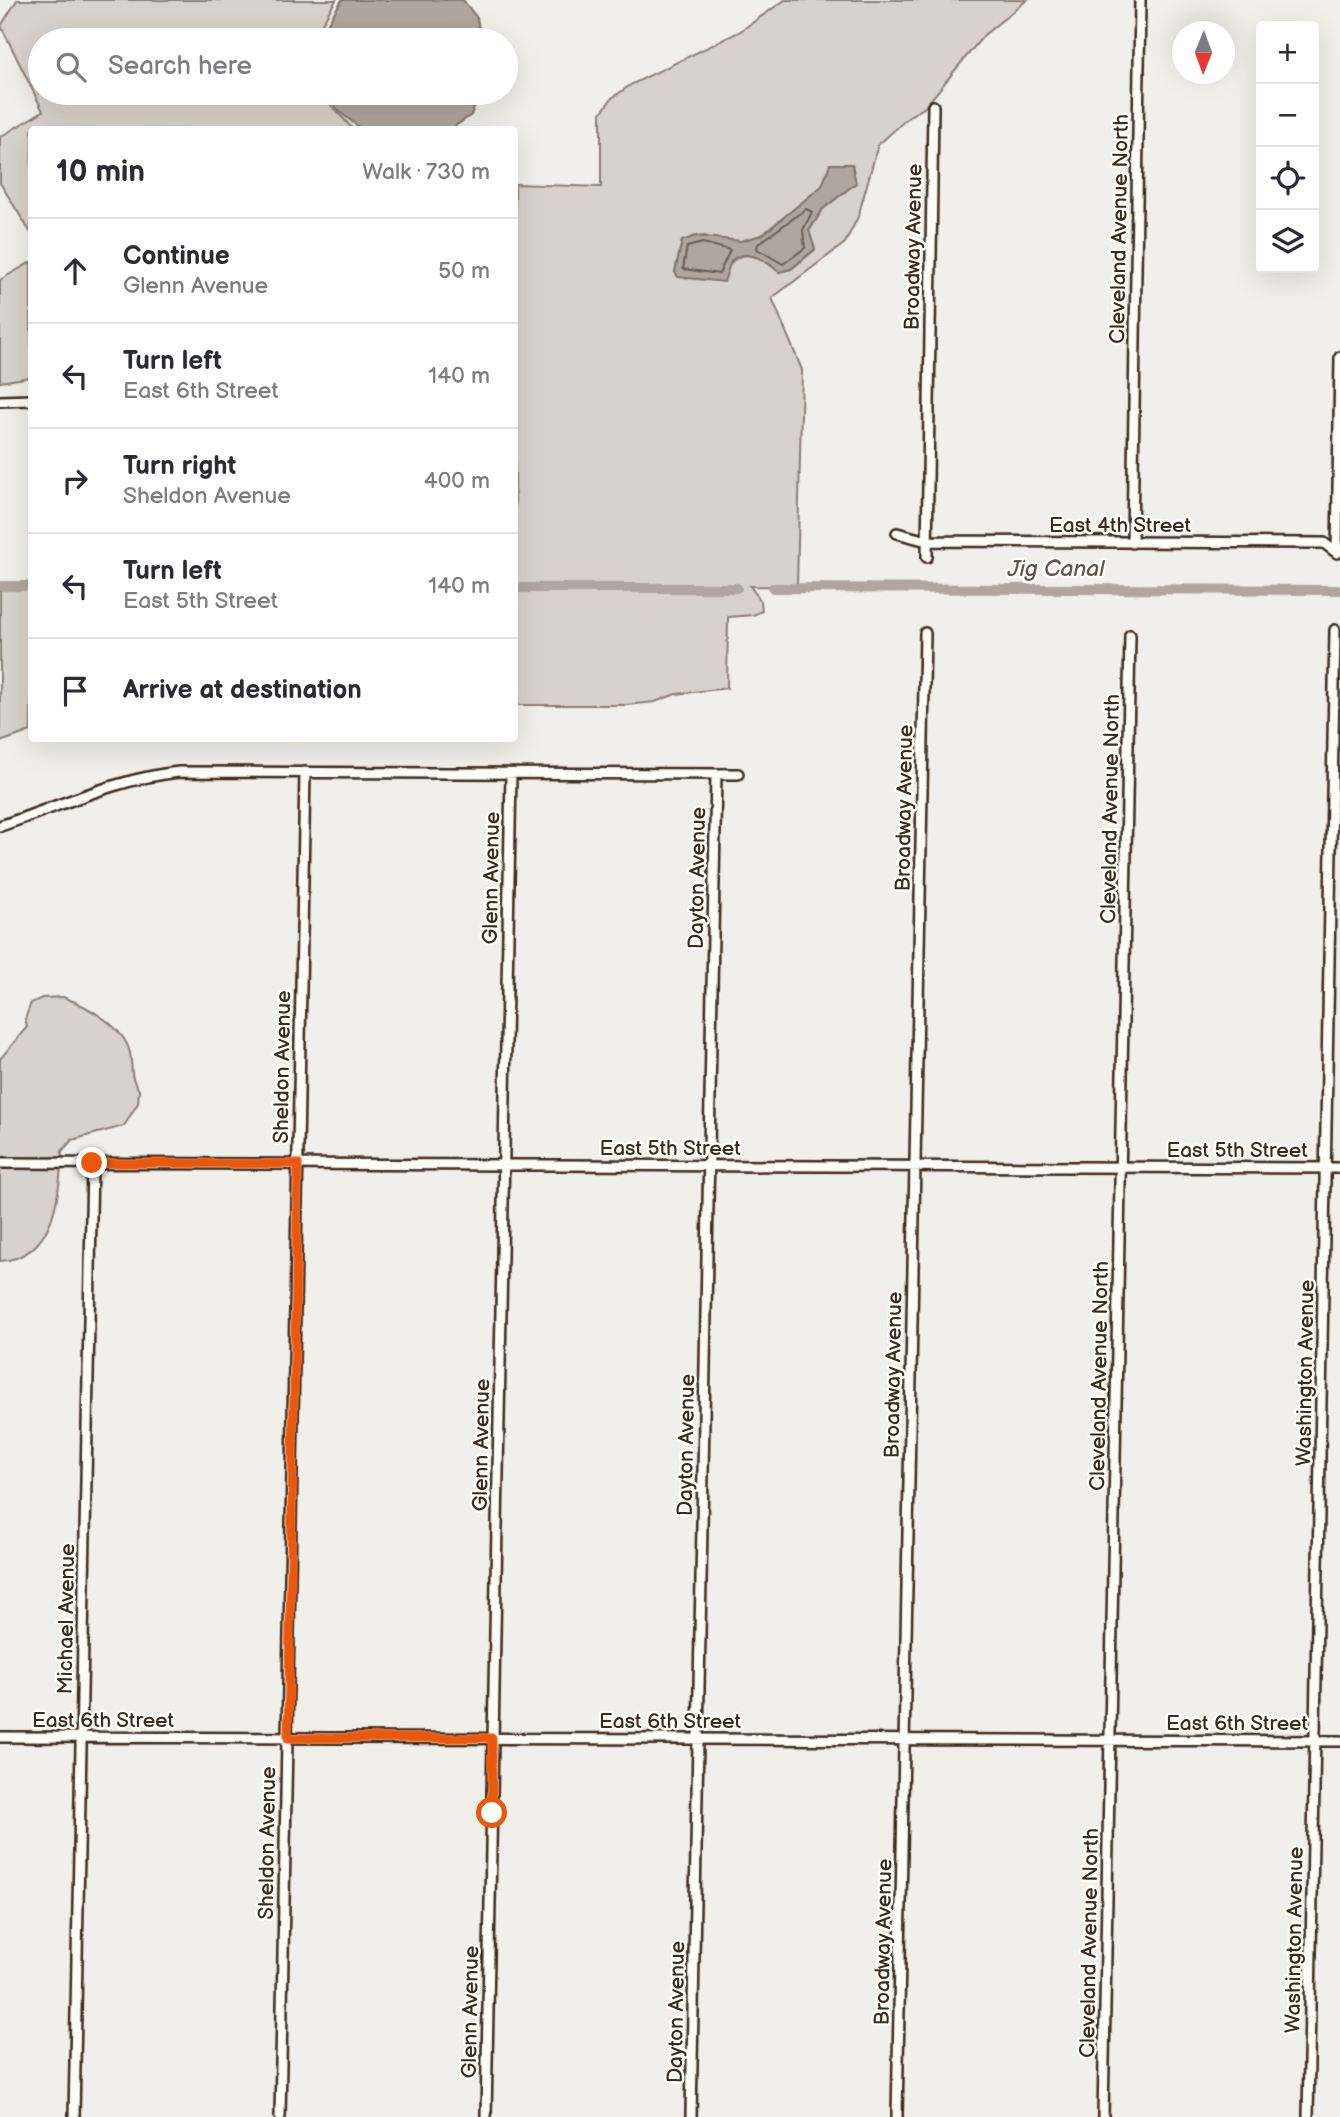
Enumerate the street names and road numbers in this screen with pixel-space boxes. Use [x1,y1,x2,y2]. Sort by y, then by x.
street label: Cleveland Avenue North [1105,114,1134,344]
street label: Broadway Avenue [900,163,927,331]
street label: East 4th Street [1049,513,1192,538]
street label: Cleveland Avenue North [1096,694,1125,924]
street label: Broadway Avenue [891,724,918,892]
street label: Dayton Avenue [684,807,711,949]
street label: Glenn Avenue [478,812,505,945]
street label: Sheldon Avenue [269,990,296,1144]
street label: East 5th Street [599,1136,741,1161]
street label: East 5th Street [1166,1138,1308,1163]
street label: Cleveland Avenue North [1085,1261,1114,1491]
street label: Washington Avenue [1291,1280,1320,1466]
street label: Broadway Avenue [880,1291,907,1459]
street label: Dayton Avenue [673,1374,700,1516]
street label: Glenn Avenue [468,1379,495,1512]
street label: Michael Avenue [53,1543,80,1695]
street label: East 6th Street [32,1708,175,1733]
street label: East 6th Street [599,1709,742,1734]
street label: East 6th Street [1166,1711,1309,1736]
street label: Sheldon Avenue [254,1766,281,1920]
street label: Cleveland Avenue North [1075,1828,1104,2058]
street label: Washington Avenue [1280,1847,1309,2033]
street label: Broadway Avenue [870,1858,897,2026]
street label: Dayton Avenue [663,1941,690,2083]
street label: Glenn Avenue [457,1946,484,2079]

